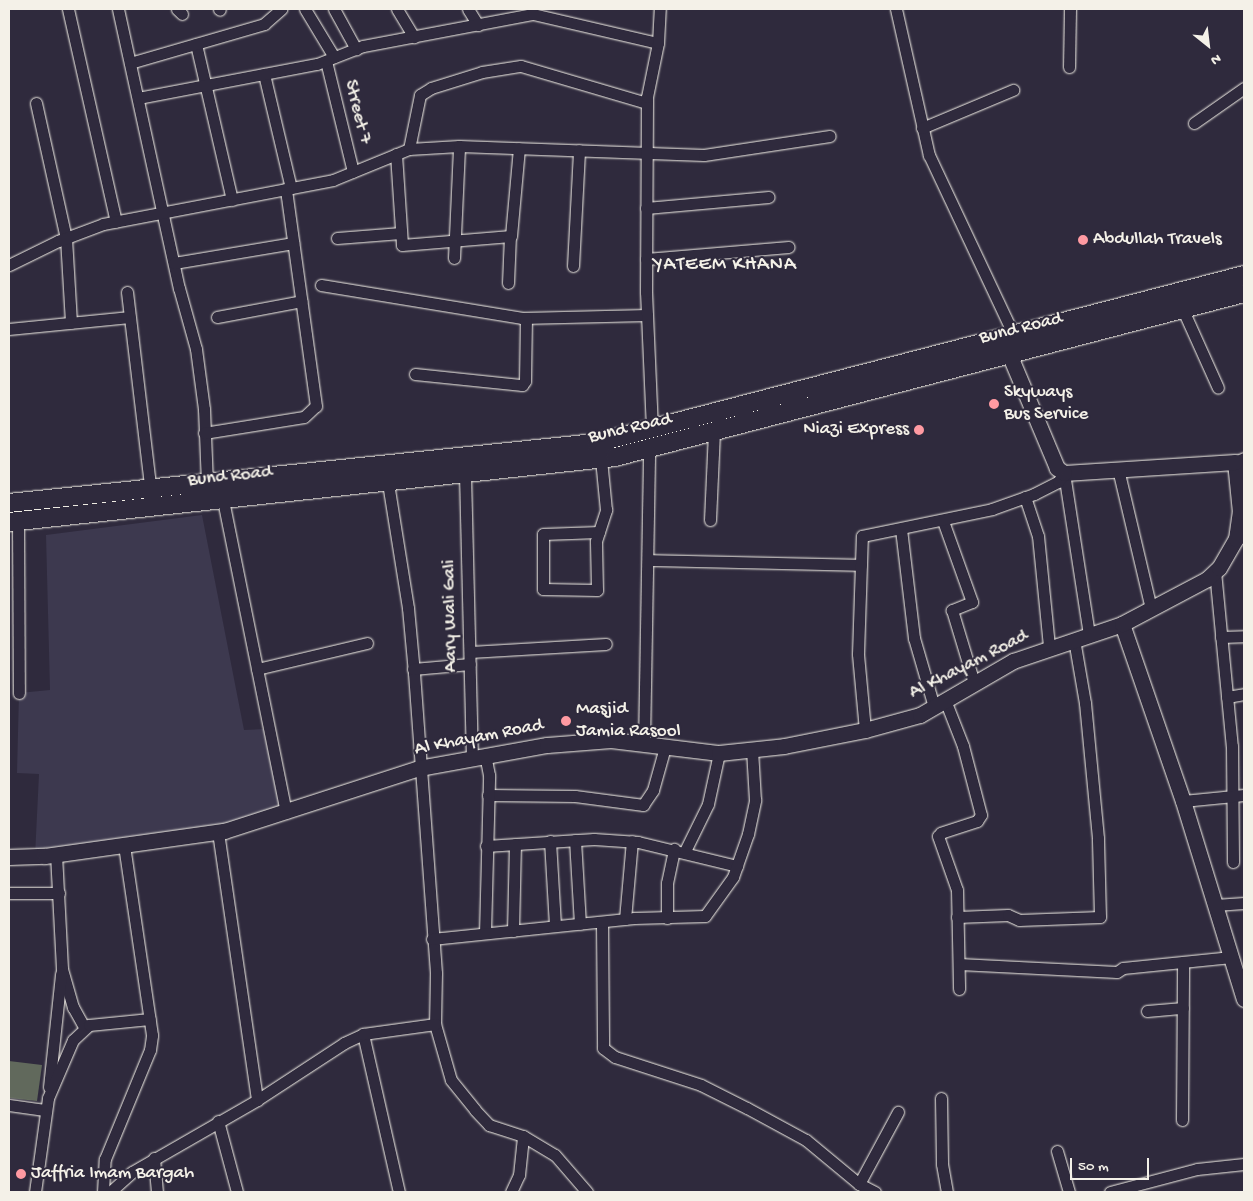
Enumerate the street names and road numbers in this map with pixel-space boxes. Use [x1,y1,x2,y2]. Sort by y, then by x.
street label: Street 7 [338,78,376,146]
street label: Bund Road [977,308,1065,350]
street label: Bund Road [586,408,674,450]
street label: Bund Road [187,461,273,493]
street label: Aary Wali Gali [439,559,463,673]
street label: Al Khayam Road [906,625,1032,705]
street label: Al Khayam Road [413,714,545,762]

